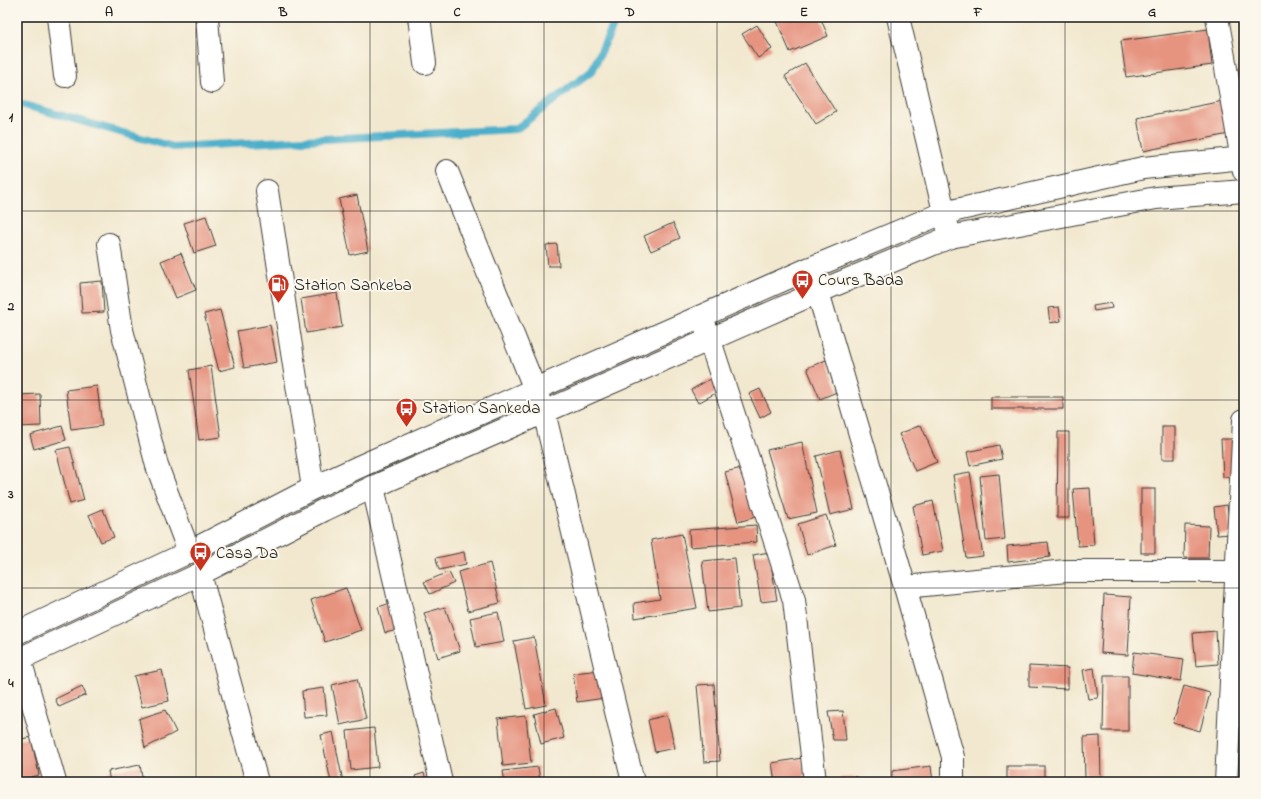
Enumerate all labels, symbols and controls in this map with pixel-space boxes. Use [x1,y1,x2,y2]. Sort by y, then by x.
text: A [105,3,113,22]
text: B [278,3,288,22]
text: C [453,3,461,22]
text: D [624,3,635,22]
text: E [800,3,808,22]
text: F [973,3,983,22]
text: G [1148,3,1156,22]
text: 1 [9,108,14,127]
bus stop icon: Cours Bada [790,267,816,300]
place label: Cours Bada [818,268,903,293]
fuel station icon: Station Sankeba [266,272,292,305]
place label: Station Sankeba [294,273,412,298]
text: 2 [7,297,15,316]
bus stop icon: Station Sankeda [393,395,419,428]
place label: Station Sankeda [422,396,540,421]
text: 3 [7,485,14,504]
bus stop icon: Casa Da [188,540,214,573]
place label: Casa Da [216,541,278,566]
text: 4 [7,674,14,693]

